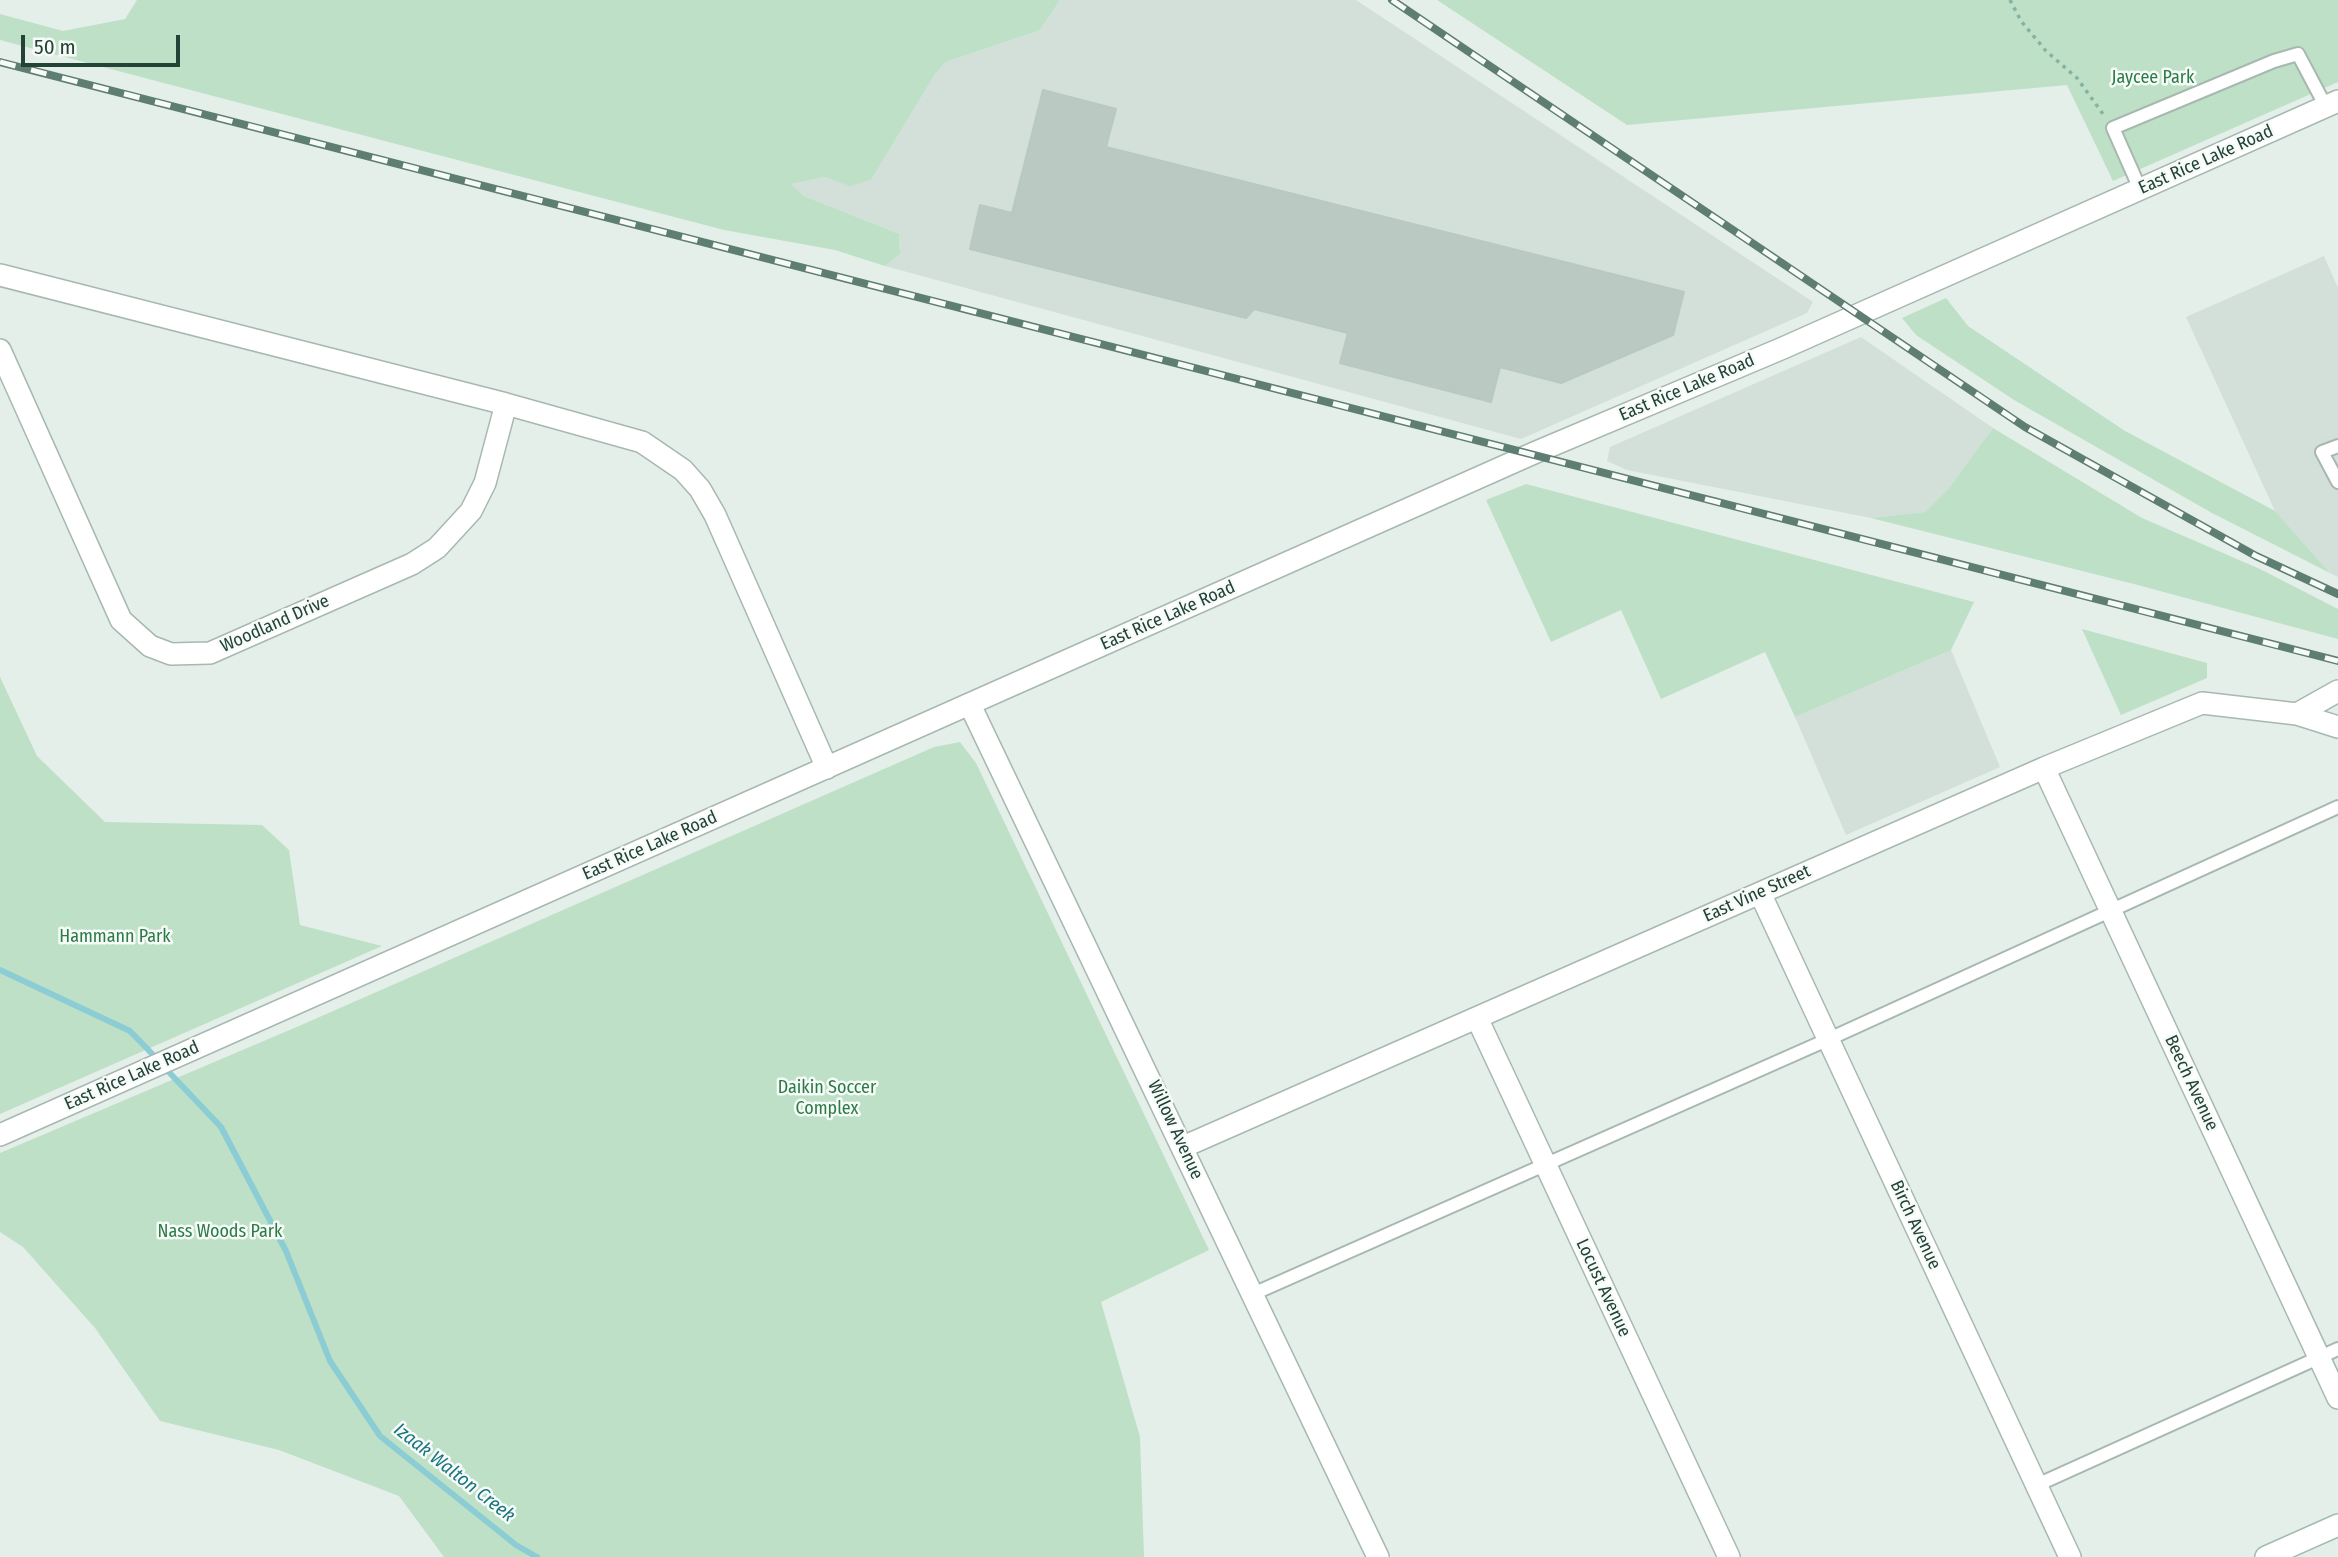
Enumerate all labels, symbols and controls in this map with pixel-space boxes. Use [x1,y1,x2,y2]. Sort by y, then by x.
scale bar [24,21,184,65]
text: 50 m [34,34,76,60]
park label: Jaycee Park [2112,67,2194,89]
street label: East Rice Lake Road [2135,121,2277,199]
street label: East Rice Lake Road [1616,350,1758,426]
street label: East Rice Lake Road [1097,577,1239,655]
street label: Woodland Drive [217,590,333,658]
street label: East Rice Lake Road [579,807,721,885]
street label: East Vine Street [1700,861,1814,927]
park label: Hammann Park [59,926,171,948]
street label: Beech Avenue [2159,1032,2223,1134]
street label: East Rice Lake Road [61,1037,203,1115]
park label: Daikin Soccer Complex [778,1077,876,1120]
street label: Willow Avenue [1143,1077,1207,1183]
street label: Birch Avenue [1885,1177,1945,1273]
park label: Nass Woods Park [158,1221,282,1243]
street label: Locust Avenue [1571,1235,1635,1341]
water label: Izaak Walton Creek [389,1419,519,1527]

